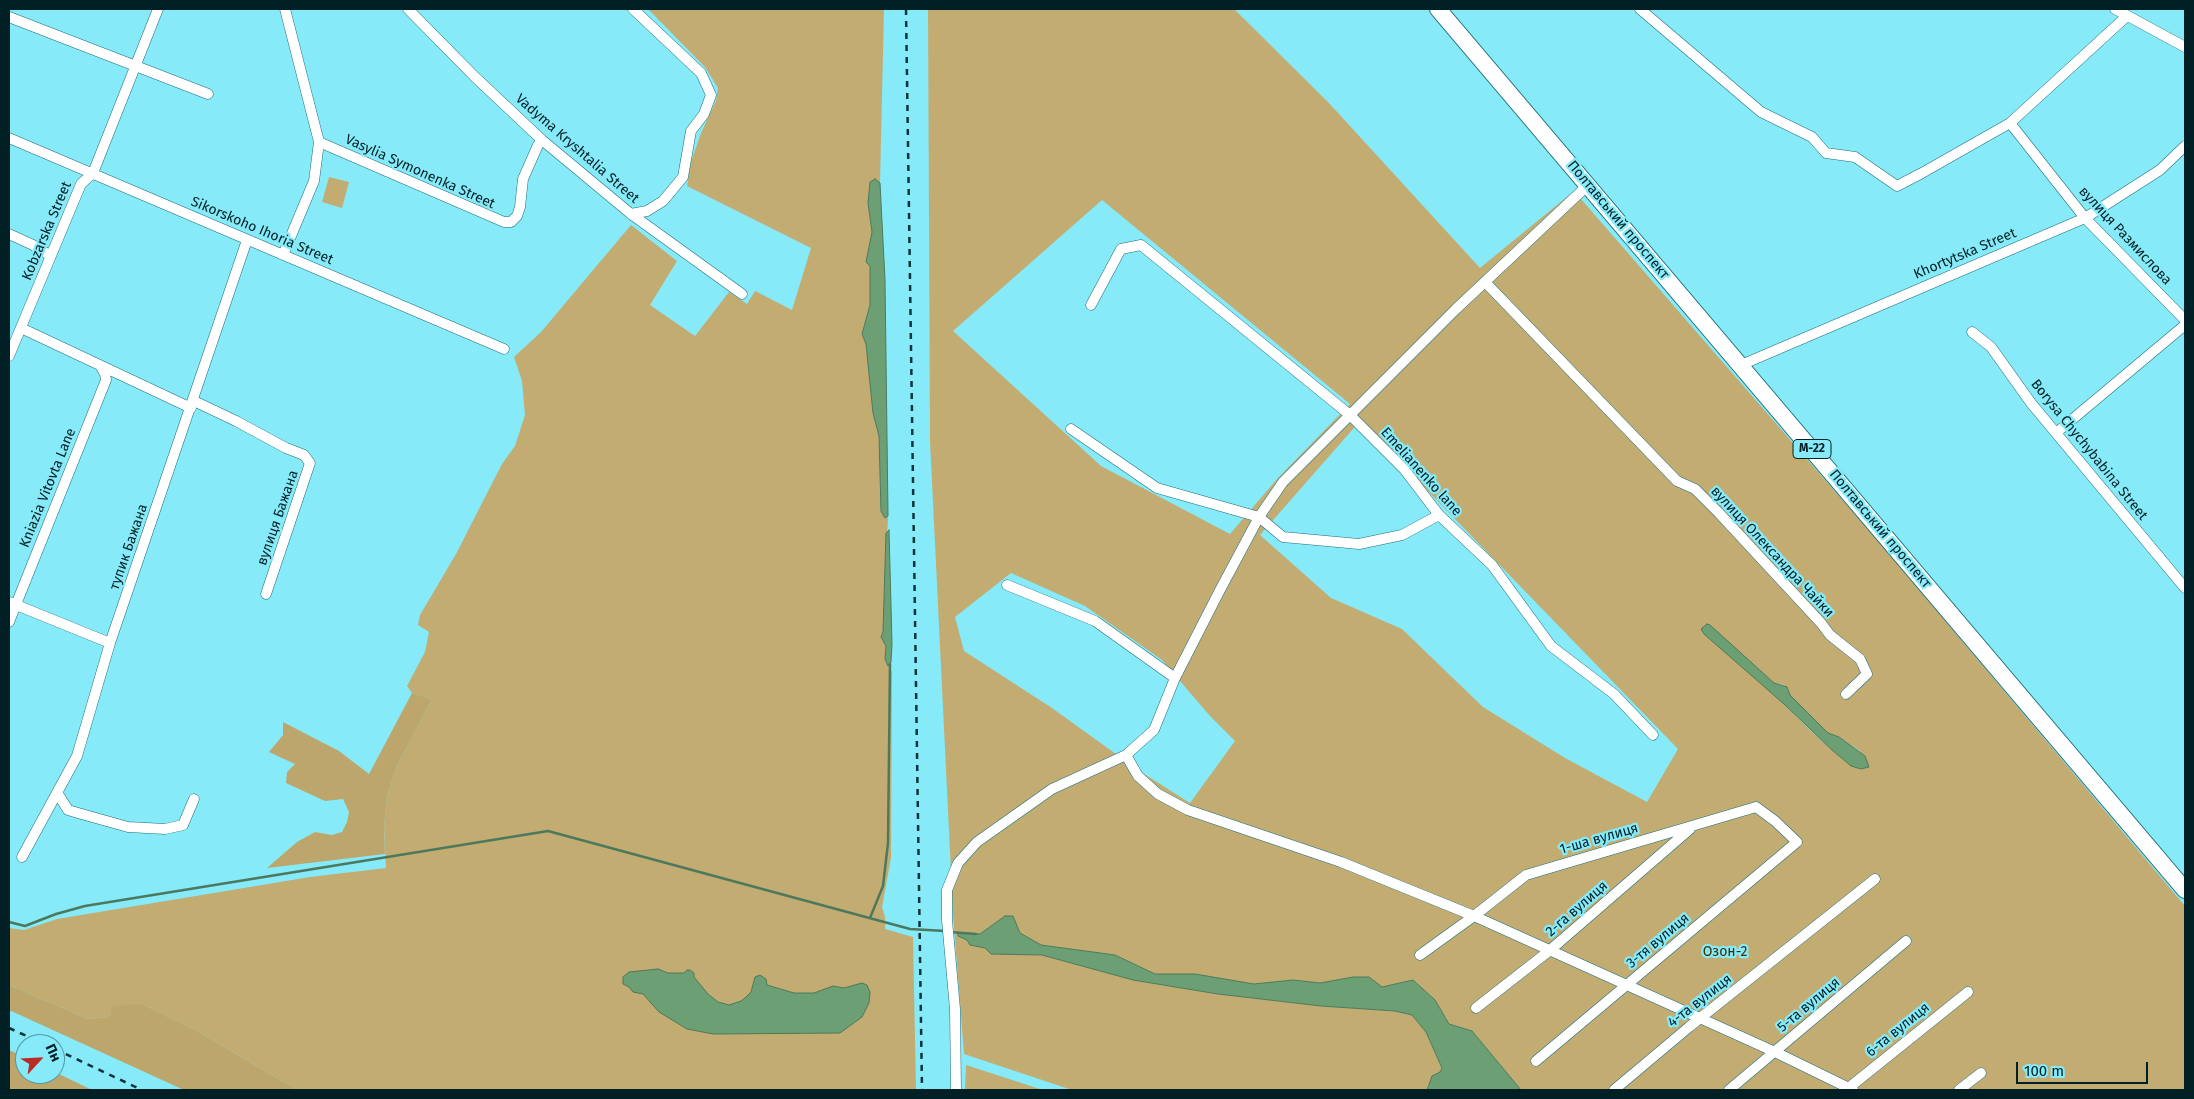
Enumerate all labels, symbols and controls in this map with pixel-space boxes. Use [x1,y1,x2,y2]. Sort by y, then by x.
street label: Vadyma Kryshtalia Street [512,91,642,207]
street label: Vasylia Symonenka Street [343,131,497,213]
street label: Полтавський проспект [1564,157,1672,283]
street label: Kobzarska Street [19,179,75,283]
street label: вулиця Размислова [2075,183,2175,289]
street label: Sikorskoho Ihoria Street [188,193,336,269]
street label: Khortytska Street [1911,225,2019,283]
street label: Borysa Chychybabina Street [2027,376,2151,524]
street label: Emelianenko lane [1377,424,1465,520]
street label: Kniazia Vitovta Lane [16,426,80,550]
road number: М-22 [1793,439,1831,458]
street label: Полтавський проспект [1826,466,1934,592]
street label: вулиця Бажана [254,468,302,568]
street label: вулиця Олександра Чайки [1707,483,1837,621]
street label: тупик Бажана [106,502,152,592]
street label: 1-ша вулиця [1558,820,1640,858]
street label: 2-га вулиця [1543,878,1611,940]
street label: 3-тя вулиця [1623,910,1693,972]
park label: Озон-2 [1703,944,1747,960]
street label: 4-та вулиця [1665,971,1735,1031]
street label: 5-та вулиця [1774,974,1844,1036]
street label: 6-та вулиця [1863,999,1933,1061]
north arrow [15,1034,65,1084]
text: Пн [42,1041,65,1064]
scale bar [2019,1052,2152,1084]
text: 100 m [2024,1062,2064,1080]

